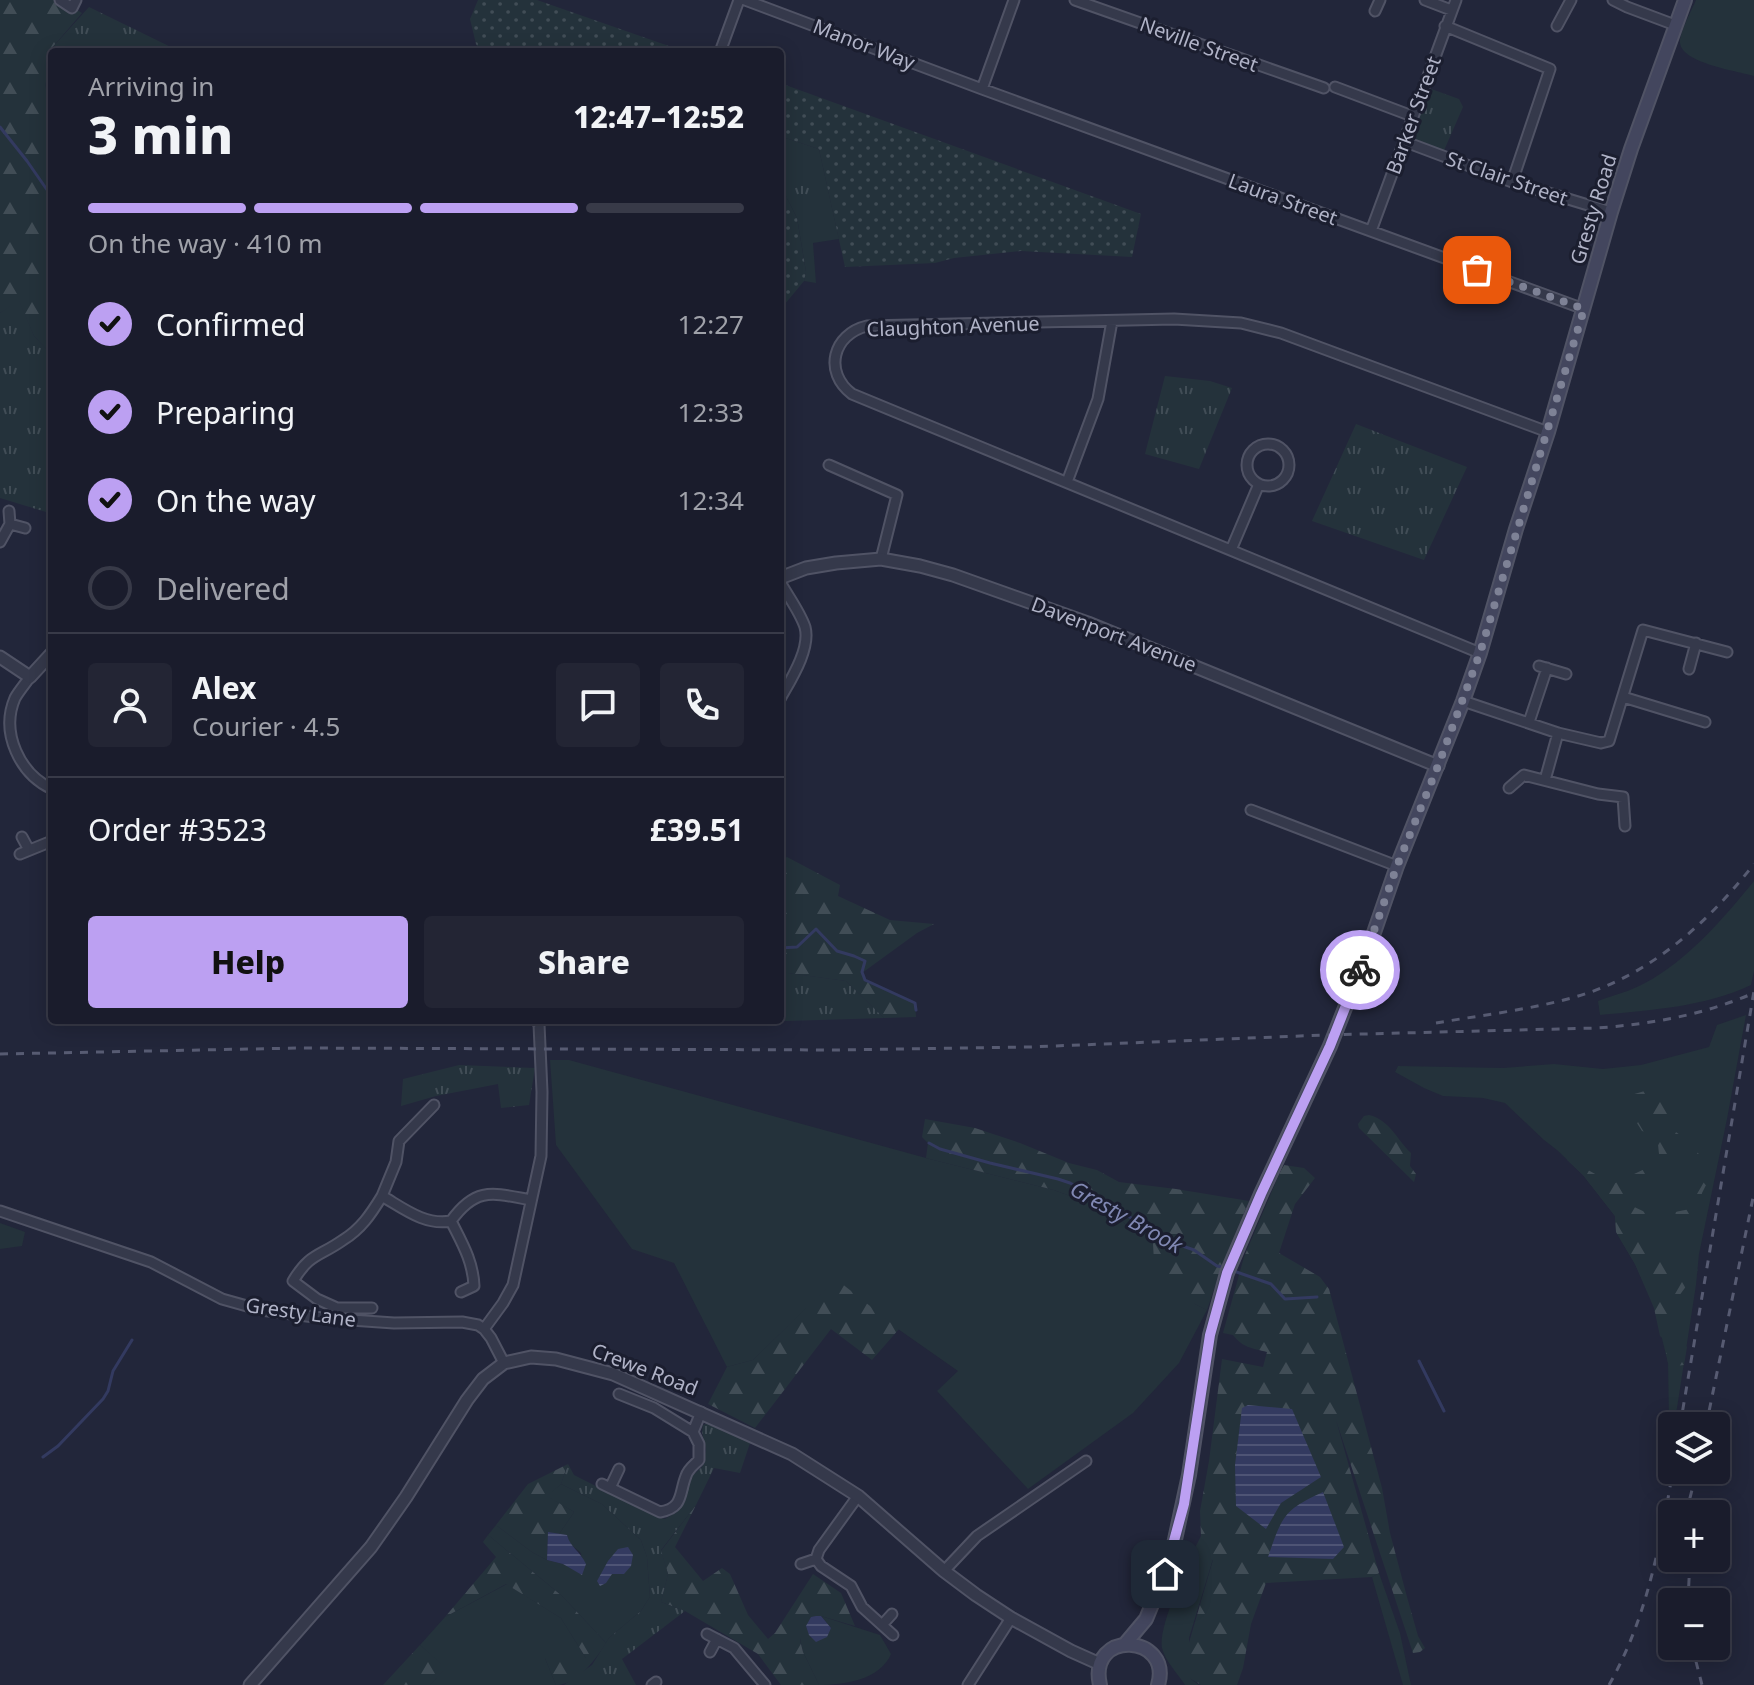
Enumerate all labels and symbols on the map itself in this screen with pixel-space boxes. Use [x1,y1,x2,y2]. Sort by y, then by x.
street label: Neville Street [1136,10,1262,78]
street label: Manor Way [809,12,919,76]
street label: Barker Street [1379,52,1447,178]
street label: St Clair Street [1443,145,1571,211]
street label: Gresty Road [1563,151,1623,267]
street label: Laura Street [1225,167,1341,231]
pin [1443,236,1511,304]
street label: Claughton Avenue [866,309,1040,343]
street label: Davenport Avenue [1028,590,1200,678]
courier [1320,930,1400,1010]
water label: Gresty Brook [1065,1173,1190,1260]
street label: Gresty Lane [244,1291,358,1333]
street label: Crewe Road [588,1336,702,1402]
pin [1131,1540,1199,1608]

